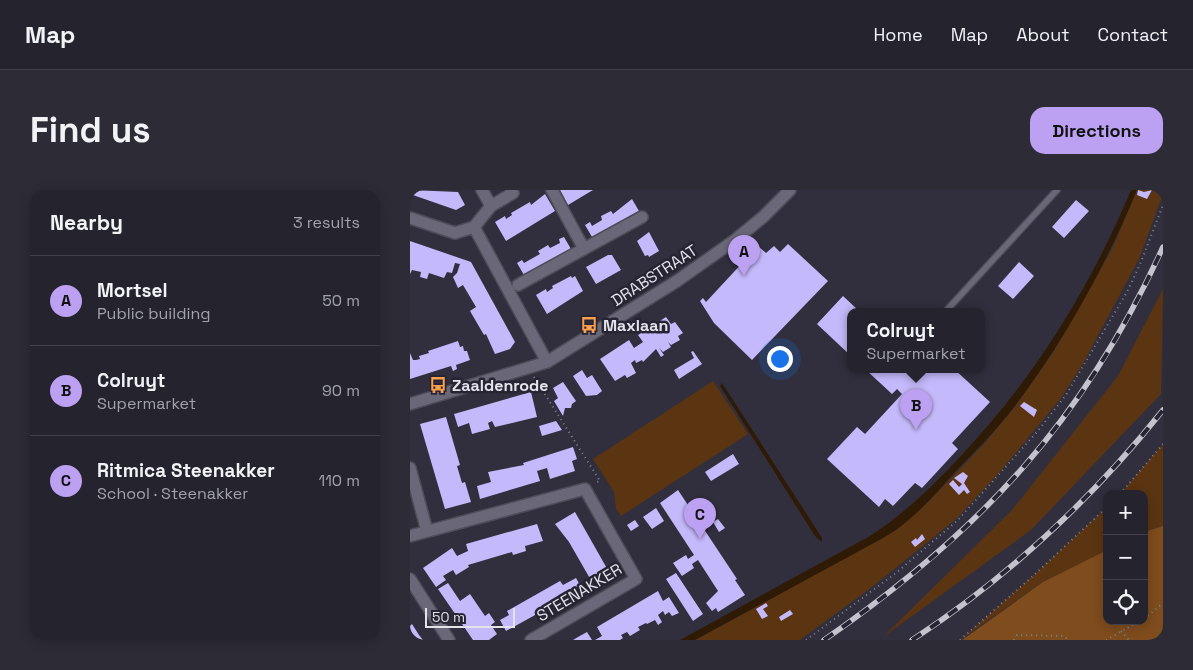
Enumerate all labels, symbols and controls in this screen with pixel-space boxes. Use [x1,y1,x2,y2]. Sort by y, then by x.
text: Map [25,19,75,50]
text: Home [874,23,923,46]
text: Map [951,23,988,46]
text: About [1016,23,1070,46]
text: Contact [1098,23,1168,46]
button: Directions [1030,107,1163,154]
text: Find us [30,108,151,152]
text: Nearby [50,209,123,236]
text: 3 results [293,212,360,233]
pin: A [728,235,760,276]
street label: DRABSTRAAT [607,240,701,311]
text: Mortsel [97,278,168,303]
text: A [61,290,71,311]
text: 50 m [322,290,360,311]
text: Public building [97,303,210,324]
popup [847,308,985,373]
bus stop icon: Maxlaan [579,315,599,335]
place label: Maxlaan [603,315,668,336]
text: Colruyt [866,318,935,343]
text: Supermarket [866,343,966,364]
your location [767,346,793,372]
text: Colruyt [97,368,166,393]
bus stop icon: Zaaldenrode [428,375,448,395]
place label: Zaaldenrode [452,375,549,396]
text: B [61,380,71,401]
text: 90 m [322,380,360,401]
pin: B [900,389,932,430]
text: Supermarket [97,393,196,414]
text: Ritmica Steenakker [97,458,275,483]
text: C [61,470,71,491]
text: 110 m [318,470,360,491]
text: School · Steenakker [97,483,248,504]
map controls [1103,490,1148,625]
button: + [1103,490,1148,535]
pin: C [684,498,716,539]
button: − [1103,535,1148,580]
street label: STEENAKKER [533,559,626,626]
button: locate [1103,580,1148,625]
scale bar [425,605,515,628]
text: 50 m [432,608,465,626]

